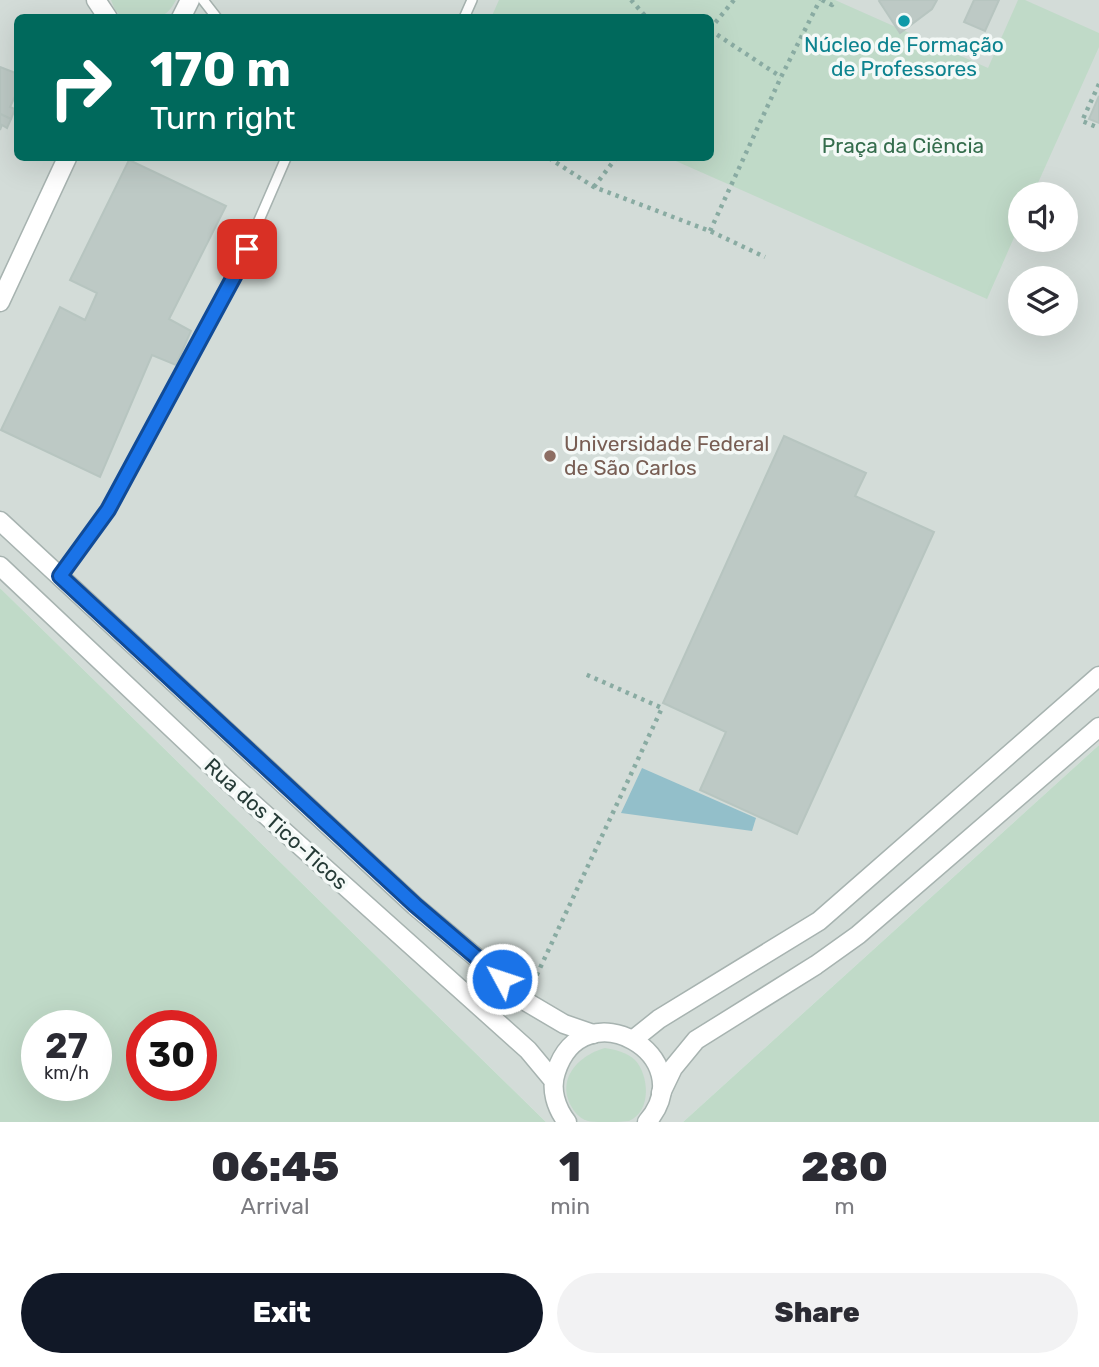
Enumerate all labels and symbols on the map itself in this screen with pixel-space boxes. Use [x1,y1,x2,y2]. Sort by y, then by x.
marker: Núcleo de Formação de Professores [896,13,912,29]
place label: Núcleo de Formação de Professores [804,32,1004,81]
park label: Praça da Ciência [822,133,984,158]
pin [217,219,277,279]
place label: Universidade Federal de São Carlos [564,431,769,480]
marker: Universidade Federal de São Carlos [542,448,558,464]
street label: Rua dos Tico-Ticos [200,753,353,895]
position arrow [465,942,539,1016]
speed limit sign: 30 [126,1010,217,1101]

